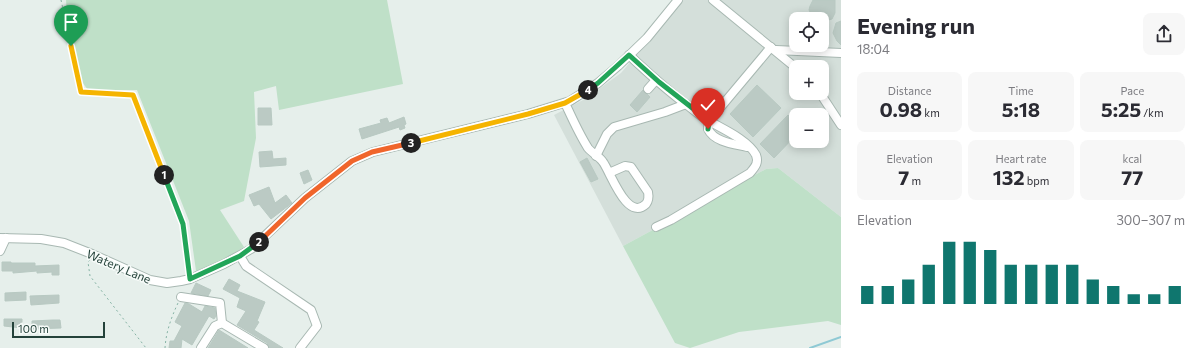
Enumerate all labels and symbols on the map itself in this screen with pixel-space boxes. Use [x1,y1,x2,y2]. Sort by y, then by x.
pin [54,5,88,46]
pin: 4 [578,80,598,100]
pin [691,88,725,129]
pin: 3 [401,133,421,153]
pin: 1 [154,165,174,185]
pin: 2 [249,232,269,252]
street label: Watery Lane [85,246,153,286]
scale bar [12,320,105,339]

